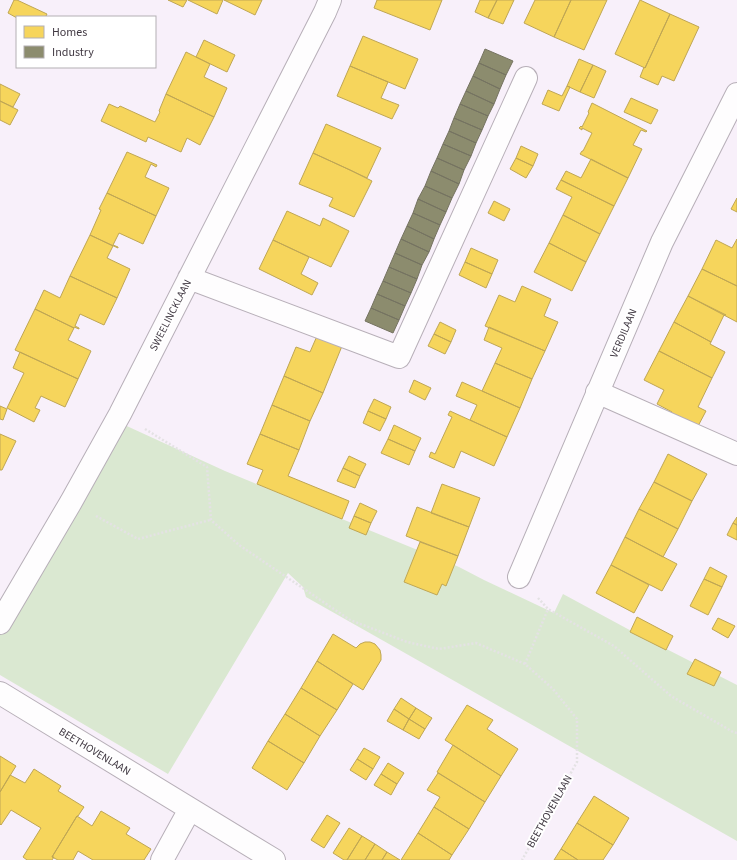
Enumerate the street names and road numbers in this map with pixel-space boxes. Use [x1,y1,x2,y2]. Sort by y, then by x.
street label: SWEELINCKLAAN [146,277,195,354]
street label: VERDILAAN [606,306,640,360]
street label: BEETHOVENLAAN [56,724,133,779]
street label: BEETHOVENLAAN [523,772,576,850]

